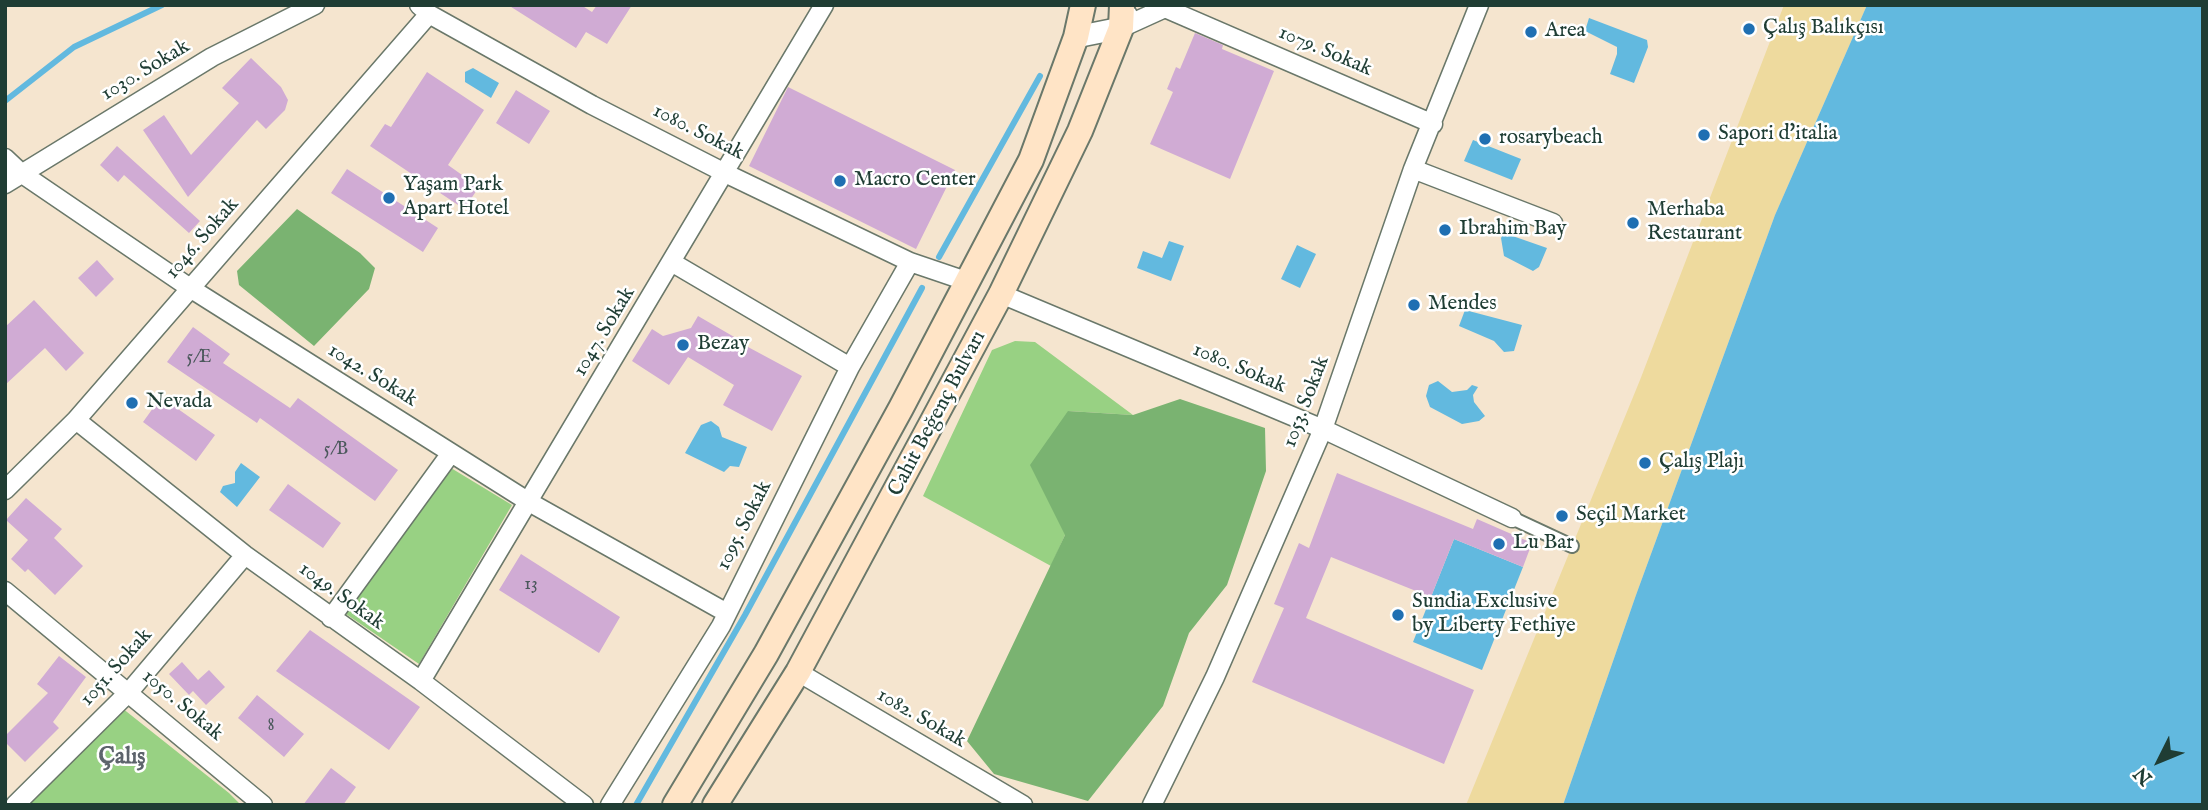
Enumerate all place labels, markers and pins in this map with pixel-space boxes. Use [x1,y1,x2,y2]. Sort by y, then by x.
place label: Çalış Balıkçısı [1763,16,1884,42]
place label: Area [1545,19,1586,45]
marker: Çalış Balıkçısı [1741,21,1757,37]
marker: Area [1523,24,1539,40]
place label: Sapori d'italia [1718,122,1838,148]
place label: rosarybeach [1499,126,1603,152]
marker: Sapori d'italia [1696,127,1712,143]
marker: rosarybeach [1477,131,1493,147]
place label: Macro Center [854,168,976,194]
place label: Yaşam Park Apart Hotel [403,173,509,223]
marker: Macro Center [832,173,848,189]
marker: Yaşam Park Apart Hotel [381,190,397,206]
place label: Merhaba Restaurant [1647,198,1742,248]
marker: Merhaba Restaurant [1625,215,1641,231]
place label: Ibrahim Bay [1459,217,1567,243]
marker: Ibrahim Bay [1437,222,1453,238]
place label: Mendes [1428,292,1497,318]
marker: Mendes [1406,297,1422,313]
place label: Bezay [697,332,749,358]
marker: Bezay [675,337,691,353]
place label: Nevada [146,390,212,416]
marker: Nevada [124,395,140,411]
place label: Çalış Plajı [1659,450,1744,476]
marker: Çalış Plajı [1637,455,1653,471]
place label: Seçil Market [1576,503,1686,529]
marker: Seçil Market [1554,508,1570,524]
place label: Lu Bar [1513,531,1574,557]
marker: Lu Bar [1491,536,1507,552]
place label: Sundia Exclusive by Liberty Fethiye [1412,590,1576,640]
marker: Sundia Exclusive by Liberty Fethiye [1390,607,1406,623]

